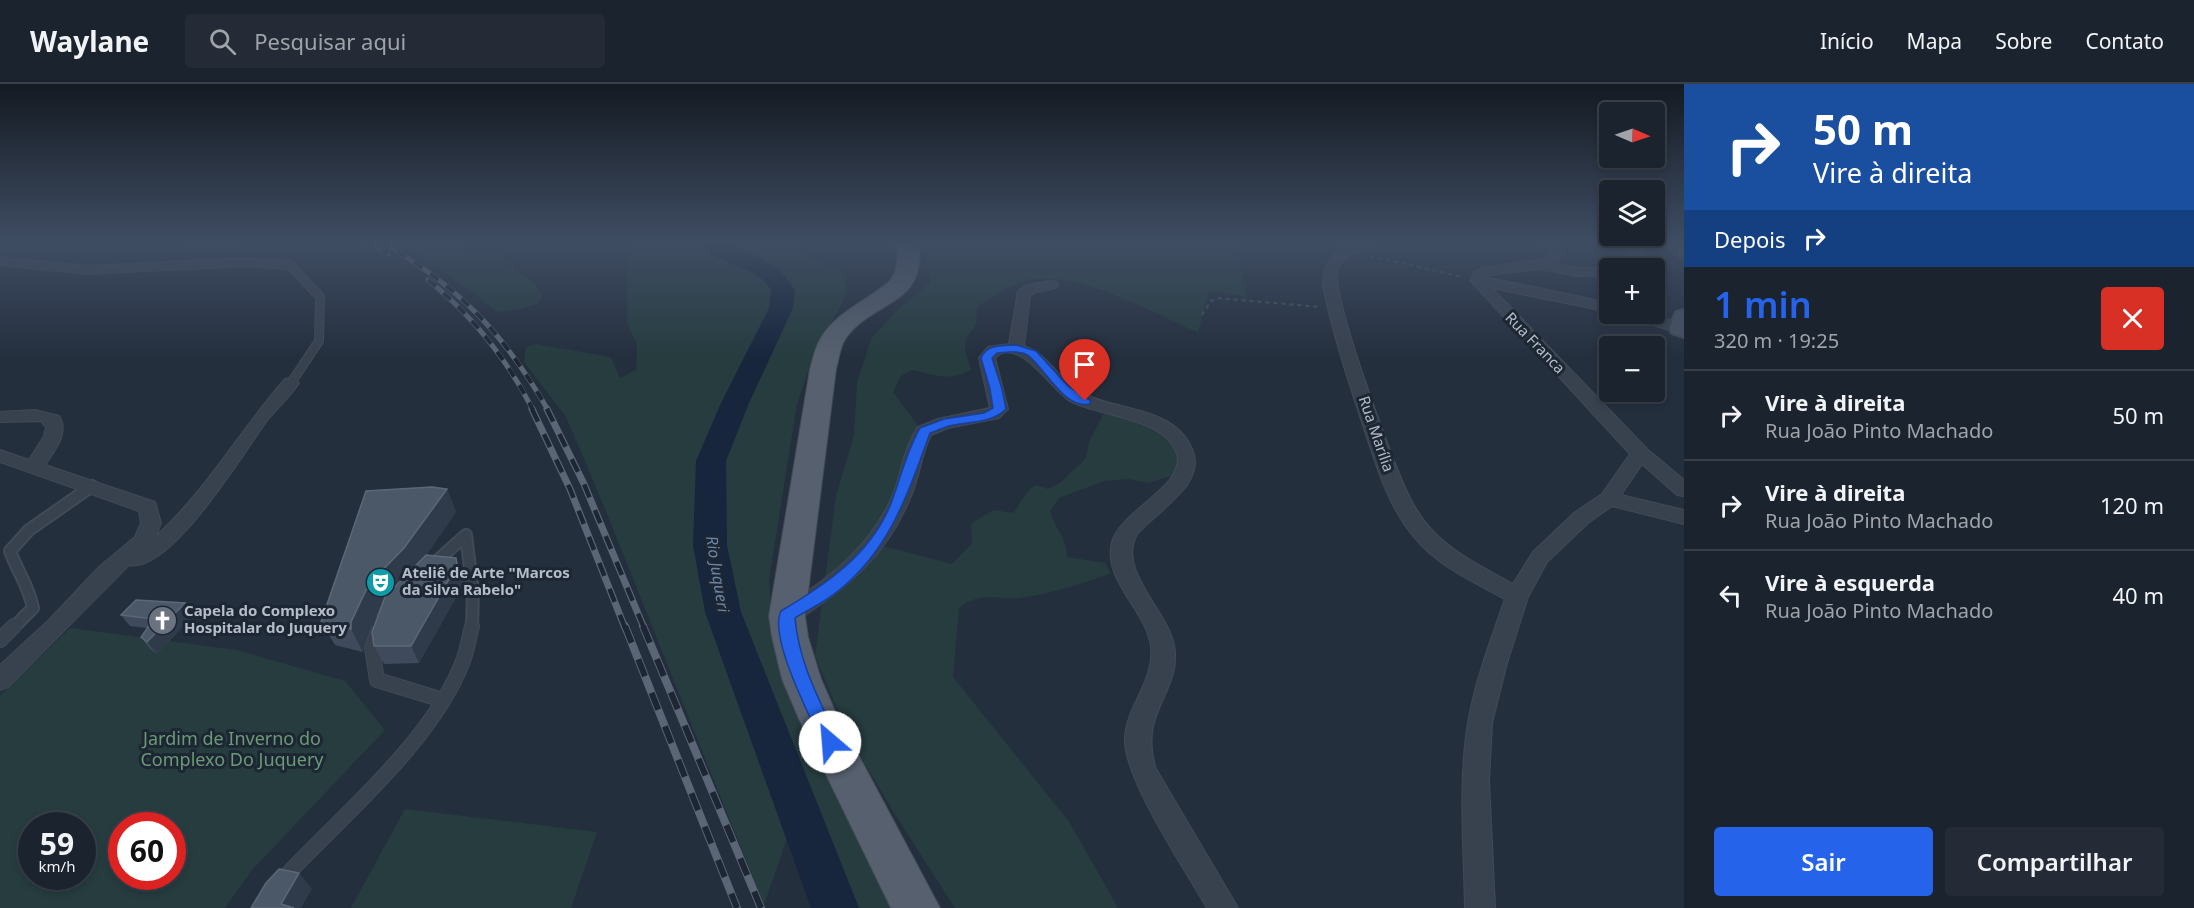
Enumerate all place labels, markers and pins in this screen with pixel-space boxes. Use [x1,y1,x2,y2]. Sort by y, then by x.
pin [1059,339,1110,401]
place label: Ateliê de Arte "Marcos da Silva Rabelo" [402,562,570,599]
theatre icon: Ateliê de Arte "Marcos da Silva Rabelo" [365,566,397,598]
place label: Capela do Complexo Hospitalar do Juquery [184,600,347,637]
church icon: Capela do Complexo Hospitalar do Juquery [147,604,179,636]

